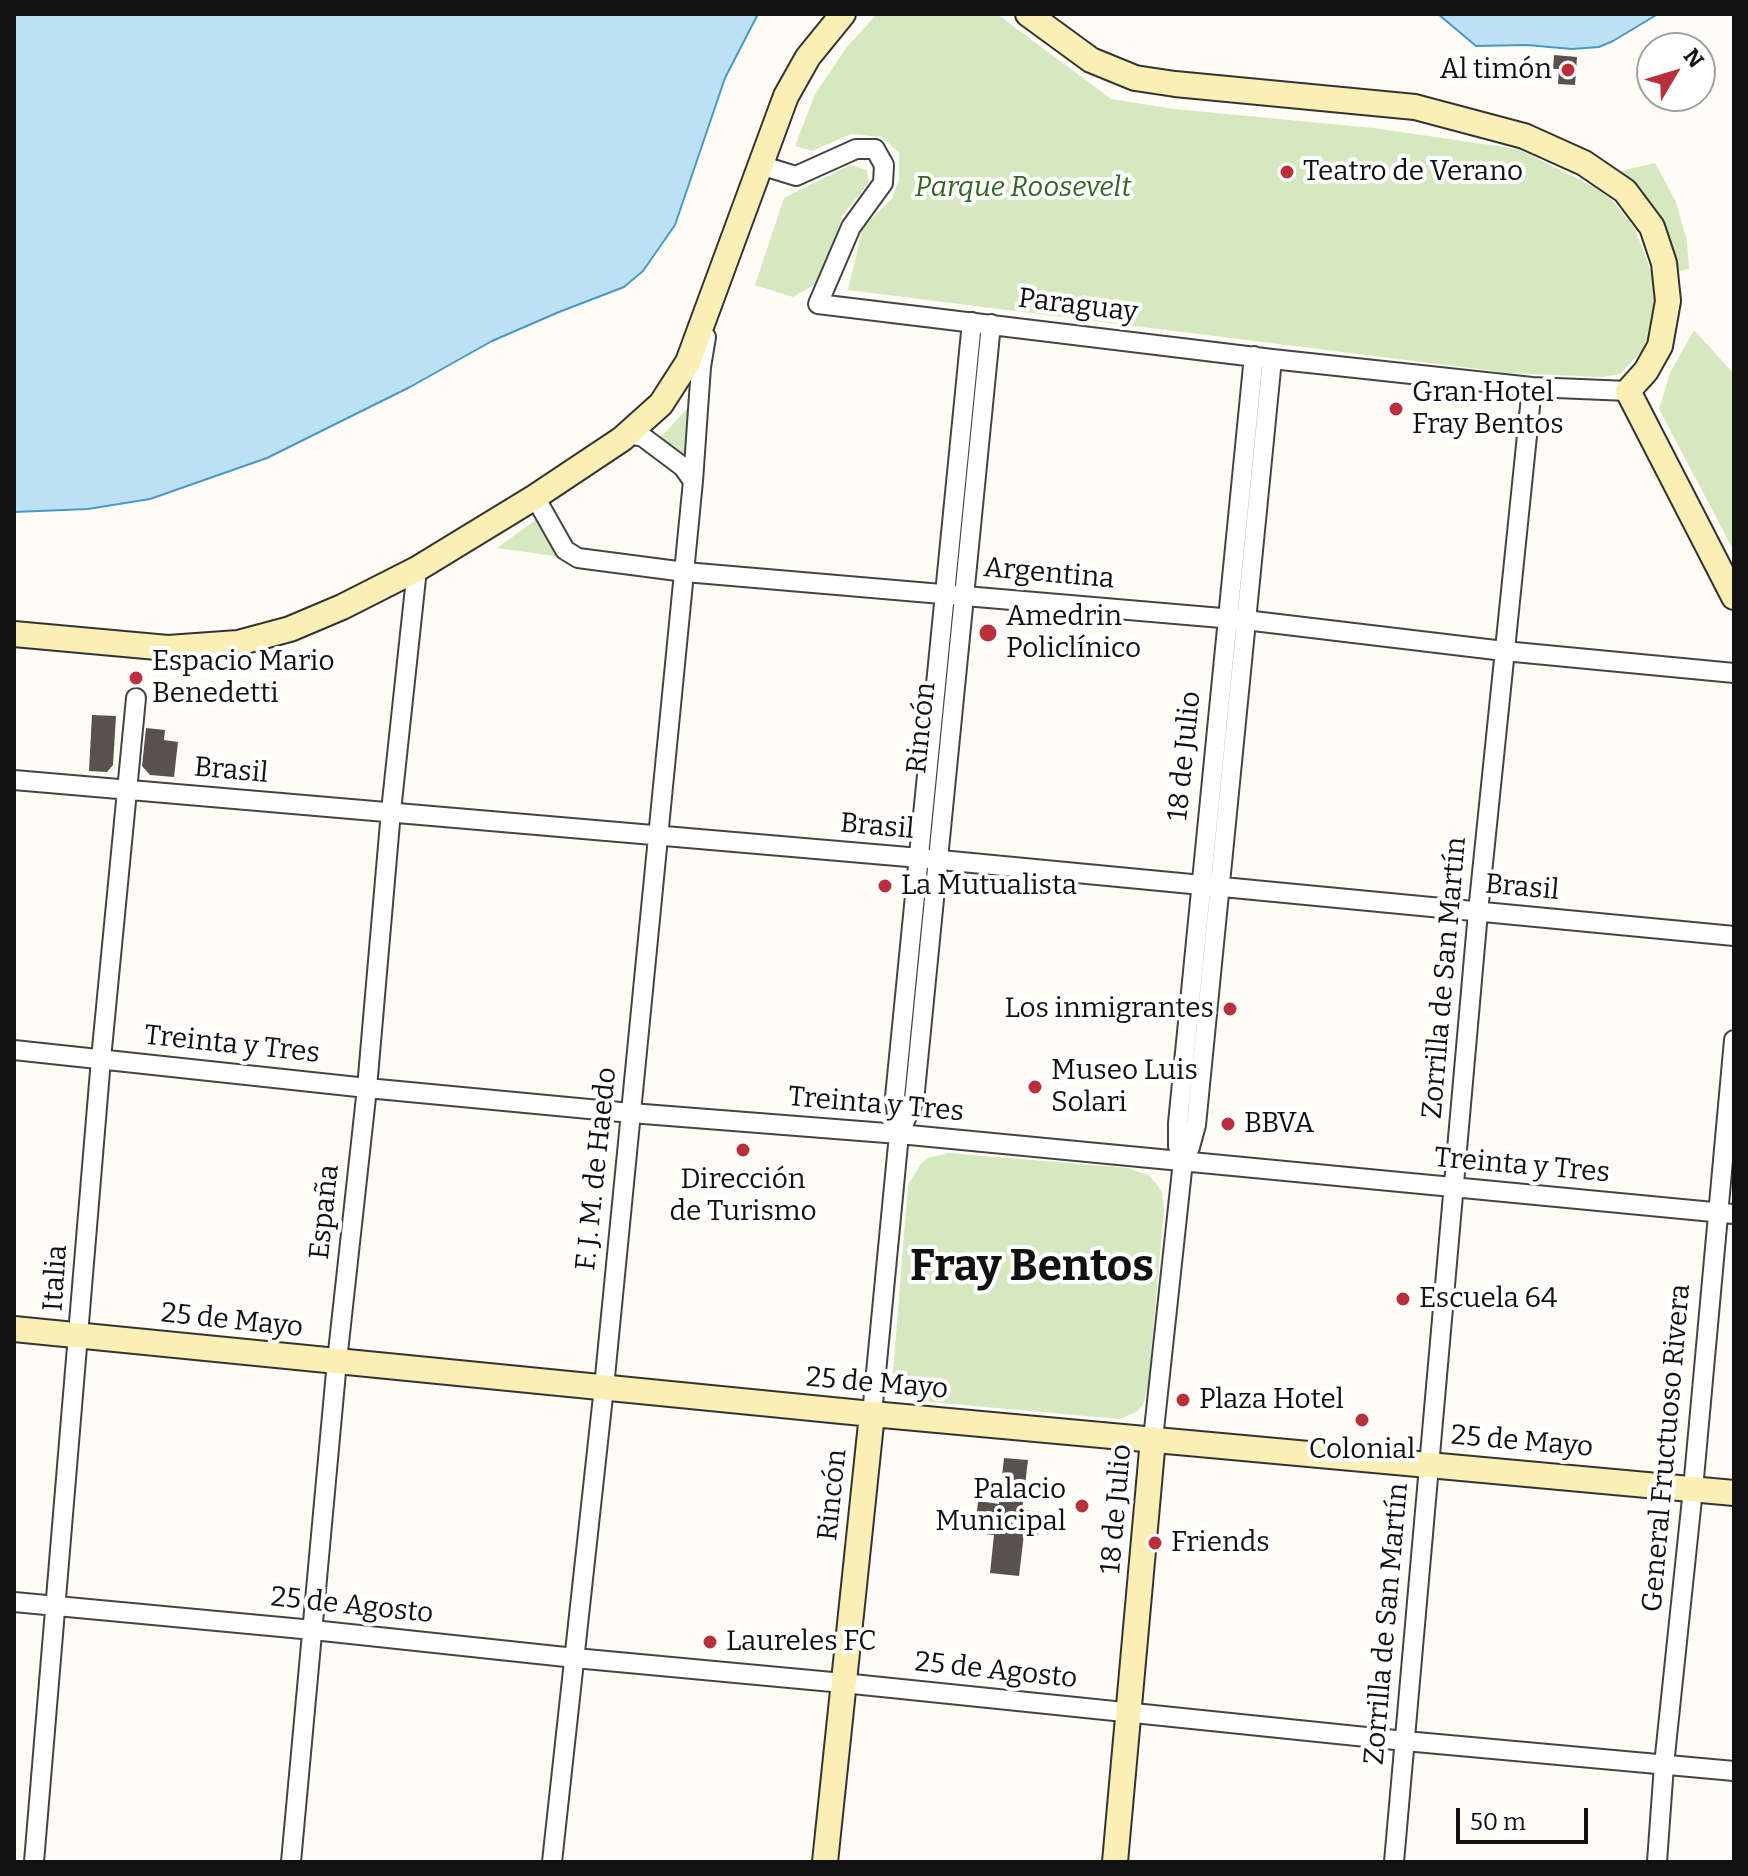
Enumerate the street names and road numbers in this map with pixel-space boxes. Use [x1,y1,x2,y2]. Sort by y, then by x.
street label: Paraguay [1016,282,1140,330]
street label: Argentina [982,552,1116,596]
street label: Rincón [900,681,944,775]
street label: 18 de Julio [1161,690,1209,822]
street label: Brasil [193,751,269,791]
street label: Brasil [839,807,915,847]
street label: Zorrilla de San Martín [1416,836,1474,1120]
street label: Brasil [1484,868,1560,908]
street label: Treinta y Tres [143,1019,321,1071]
street label: F. J. M. de Haedo [570,1066,624,1272]
street label: Treinta y Tres [787,1081,965,1129]
street label: Treinta y Tres [1433,1142,1611,1190]
street label: España [303,1163,347,1261]
street label: Italia [37,1244,75,1312]
street label: General Fructuoso Rivera [1636,1283,1698,1613]
street label: 25 de Mayo [159,1297,305,1345]
street label: 25 de Mayo [805,1361,949,1407]
street label: 25 de Mayo [1450,1419,1594,1465]
street label: 18 de Julio [1095,1443,1139,1575]
street label: Rincón [811,1448,855,1542]
street label: Zorrilla de San Martín [1358,1482,1416,1766]
street label: 25 de Agosto [269,1581,435,1631]
street label: 25 de Agosto [913,1646,1079,1696]

